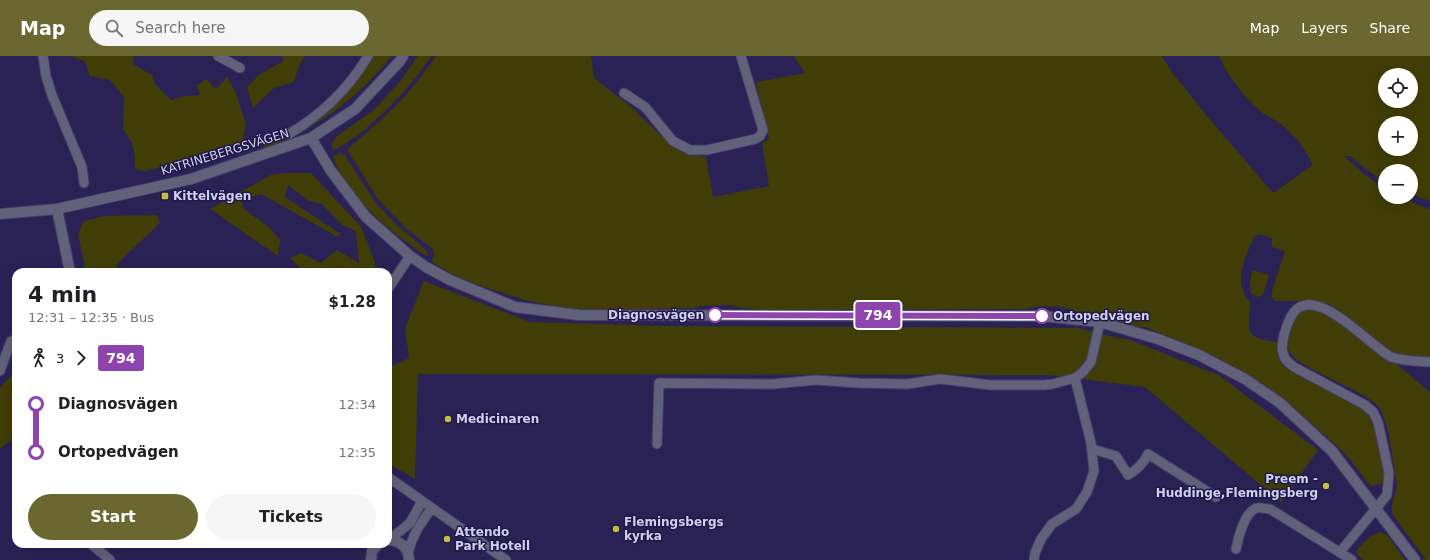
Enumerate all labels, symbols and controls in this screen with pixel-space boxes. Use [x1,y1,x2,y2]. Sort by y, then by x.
search box [89,10,369,46]
text: Map [20,17,65,39]
icon: search [103,17,125,39]
text: Search here [135,19,225,37]
text: Map [1250,20,1279,36]
text: Layers [1301,20,1348,36]
text: Share [1370,20,1410,36]
map controls [1378,68,1418,204]
button: locate [1378,68,1418,108]
button: + [1378,116,1418,156]
street label: KATRINEBERGSVÄGEN [159,125,291,178]
button: − [1378,164,1418,204]
place label: Kittelvägen [173,189,251,203]
marker: Kittelvägen [160,191,170,201]
text: 4 min [28,282,97,307]
text: $1.28 [329,293,376,311]
line badge: 794 [855,302,901,328]
marker: Diagnosvägen [707,307,723,323]
text: 794 [863,307,893,323]
place label: Diagnosvägen [608,308,704,322]
marker: Ortopedvägen [1034,308,1050,324]
place label: Ortopedvägen [1053,309,1150,323]
text: 12:31 – 12:35 · Bus [28,310,154,325]
icon: walk [28,347,50,369]
icon: forward [70,347,92,369]
text: 794 [106,350,136,366]
text: 3 [56,351,64,366]
text: Diagnosvägen [58,395,178,413]
text: 12:34 [339,397,376,412]
place label: Medicinaren [456,412,539,426]
marker: Medicinaren [443,414,453,424]
text: Ortopedvägen [58,443,179,461]
text: 12:35 [339,445,376,460]
place label: Preem - Huddinge,Flemingsberg [1156,472,1318,500]
marker: Preem - Huddinge,Flemingsberg [1321,481,1331,491]
button: Start [28,494,198,540]
button: Tickets [206,494,376,540]
place label: Flemingsbergs kyrka [624,515,724,543]
marker: Flemingsbergs kyrka [611,524,621,534]
place label: Attendo Park Hotell [455,525,530,553]
marker: Attendo Park Hotell [442,534,452,544]

